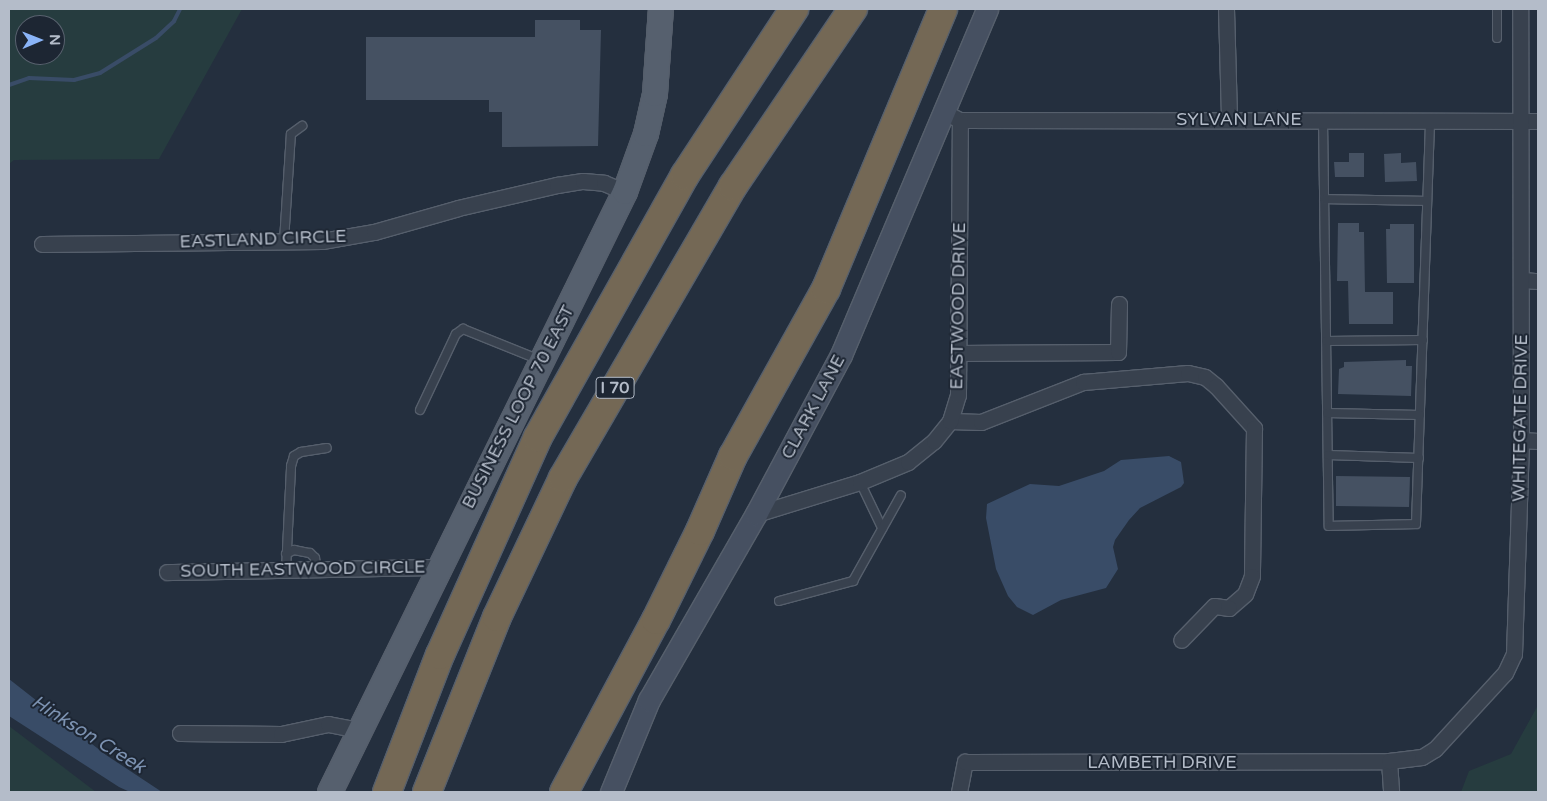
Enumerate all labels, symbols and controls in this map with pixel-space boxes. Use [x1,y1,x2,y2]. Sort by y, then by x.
north arrow [15,15,65,65]
text: N [46,34,63,46]
street label: SYLVAN LANE [1176,108,1302,130]
street label: EASTWOOD DRIVE [946,222,970,390]
street label: EASTLAND CIRCLE [179,225,347,253]
street label: BUSINESS LOOP 70 EAST [457,302,579,512]
street label: WHITEGATE DRIVE [1508,334,1532,502]
street label: CLARK LANE [776,351,850,463]
road number: I 70 [595,374,635,402]
street label: SOUTH EASTWOOD CIRCLE [180,556,426,582]
water label: Hinkson Creek [27,691,149,779]
street label: LAMBETH DRIVE [1087,751,1237,773]

